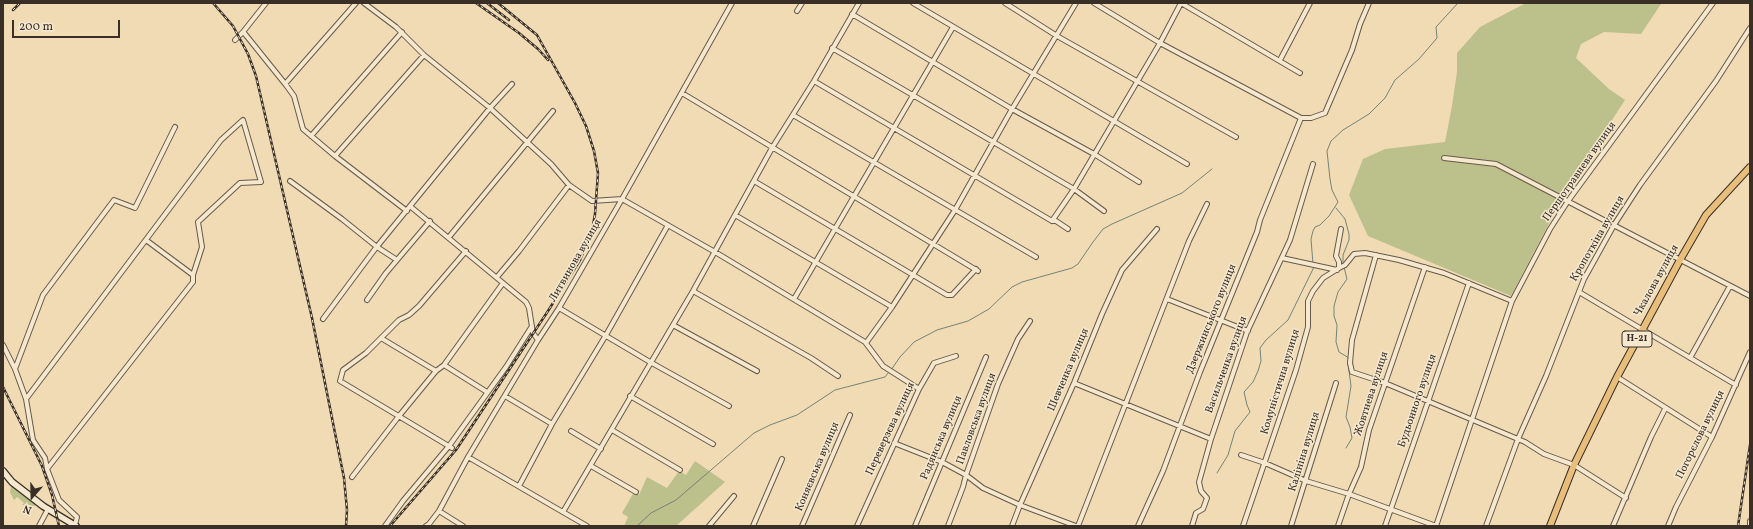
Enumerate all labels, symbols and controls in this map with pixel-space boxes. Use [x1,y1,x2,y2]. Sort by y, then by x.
scale bar [14,12,122,38]
text: 200 m [19,19,53,35]
street label: Першотравнева вулиця [1541,120,1619,224]
street label: Кропоткіна вулиця [1568,194,1628,284]
street label: Литвинова вулиця [547,217,605,305]
street label: Чкалова вулиця [1632,243,1682,319]
street label: Дзержинського вулиця [1184,262,1240,376]
street label: Васильченка вулиця [1203,315,1251,415]
street label: Шевченка вулиця [1046,326,1092,414]
street label: Комуністична вулиця [1259,328,1303,436]
road number: Н-21 [1622,331,1652,347]
street label: Жовтнева вулиця [1352,350,1392,438]
street label: Будьонного вулиця [1396,353,1440,449]
street label: Павловська вулиця [954,371,1000,467]
street label: Переверзєва вулиця [864,380,918,478]
street label: Погорєлова вулиця [1674,389,1728,481]
street label: Радянська вулиця [918,394,966,482]
street label: Калініна вулиця [1287,411,1323,493]
street label: Коняєвська вулиця [793,420,843,514]
north arrow [12,477,52,517]
text: N [21,500,34,517]

